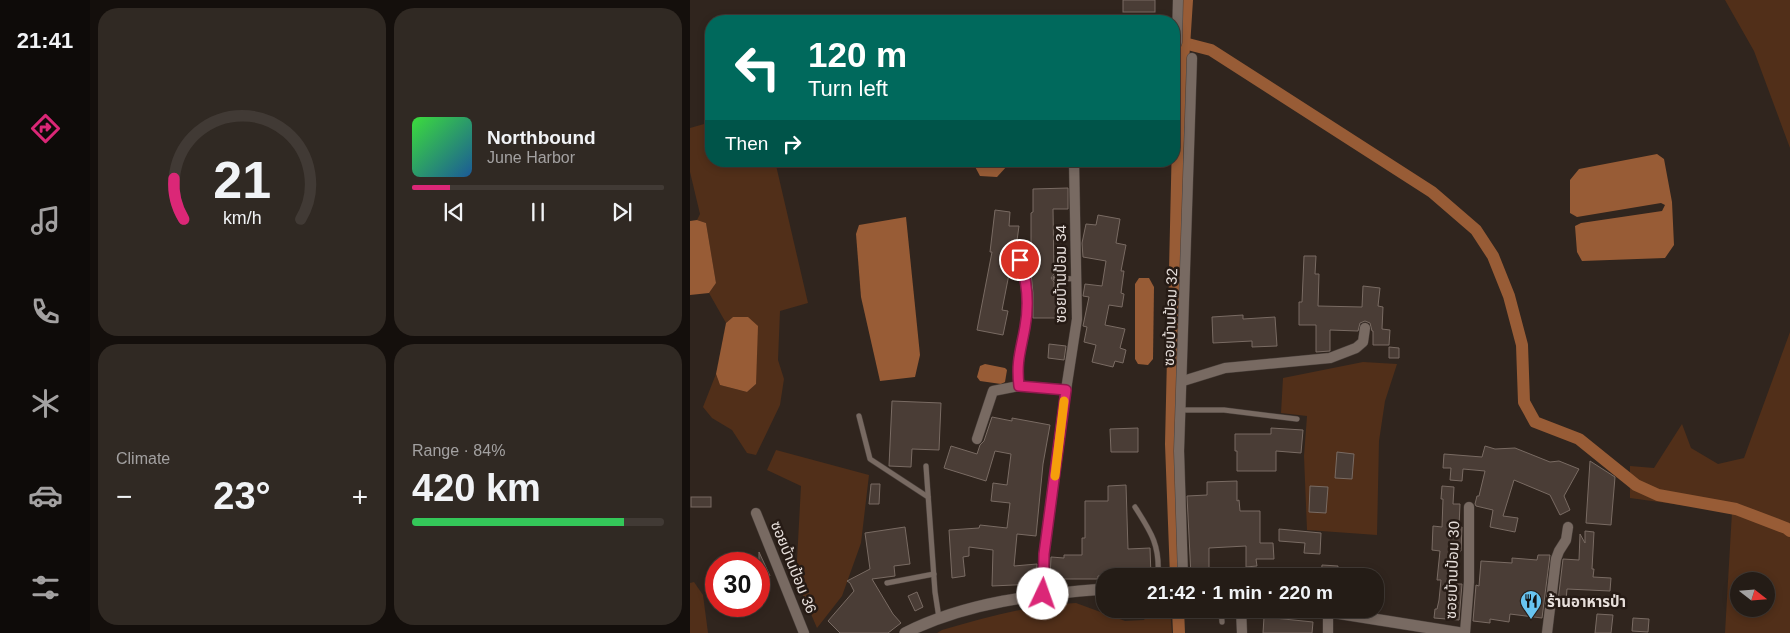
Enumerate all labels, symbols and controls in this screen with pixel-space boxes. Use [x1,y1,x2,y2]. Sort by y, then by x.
text: 21:41 [17,28,73,53]
icon: left [725,35,790,100]
text: 120 m [808,35,907,74]
text: Turn left [808,76,888,101]
icon: directions [28,111,63,146]
text: Northbound [487,127,596,148]
icon: right [778,130,806,158]
text: Then [725,133,768,154]
text: June Harbor [487,149,575,166]
text: 21 [213,151,271,209]
icon: previous [440,198,468,226]
icon: pause [524,198,552,226]
icon: next [608,198,636,226]
icon: music [28,203,63,238]
text: km/h [223,208,261,228]
street label: ซอยบ้านป้อม 34 [1052,225,1069,323]
pin [999,239,1041,281]
icon: arrive [1006,246,1034,274]
street label: ซอยบ้านป้อม 32 [1160,268,1180,366]
icon: phone [28,294,63,329]
icon: climate [28,386,63,421]
text: Range · 84% [412,442,505,459]
text: Climate [116,450,170,467]
text: 420 km [412,467,541,509]
text: 23° [213,475,271,517]
icon: car [28,478,63,513]
text: − [116,481,132,512]
text: + [352,481,368,512]
street label: ซอยบ้านป้อม 36 [768,518,820,616]
street label: ซอยบ้านป้อม 30 [1442,521,1462,619]
speed limit sign: 30 [705,552,770,617]
position arrow [1016,567,1068,619]
icon: filters [28,570,63,605]
north arrow [1730,572,1775,618]
map controls [1730,572,1775,617]
text: 21:42 · 1 min · 220 m [1147,582,1333,603]
restaurant icon: ร้านอาหารป่า [1519,589,1543,620]
place label: ร้านอาหารป่า [1547,593,1626,610]

